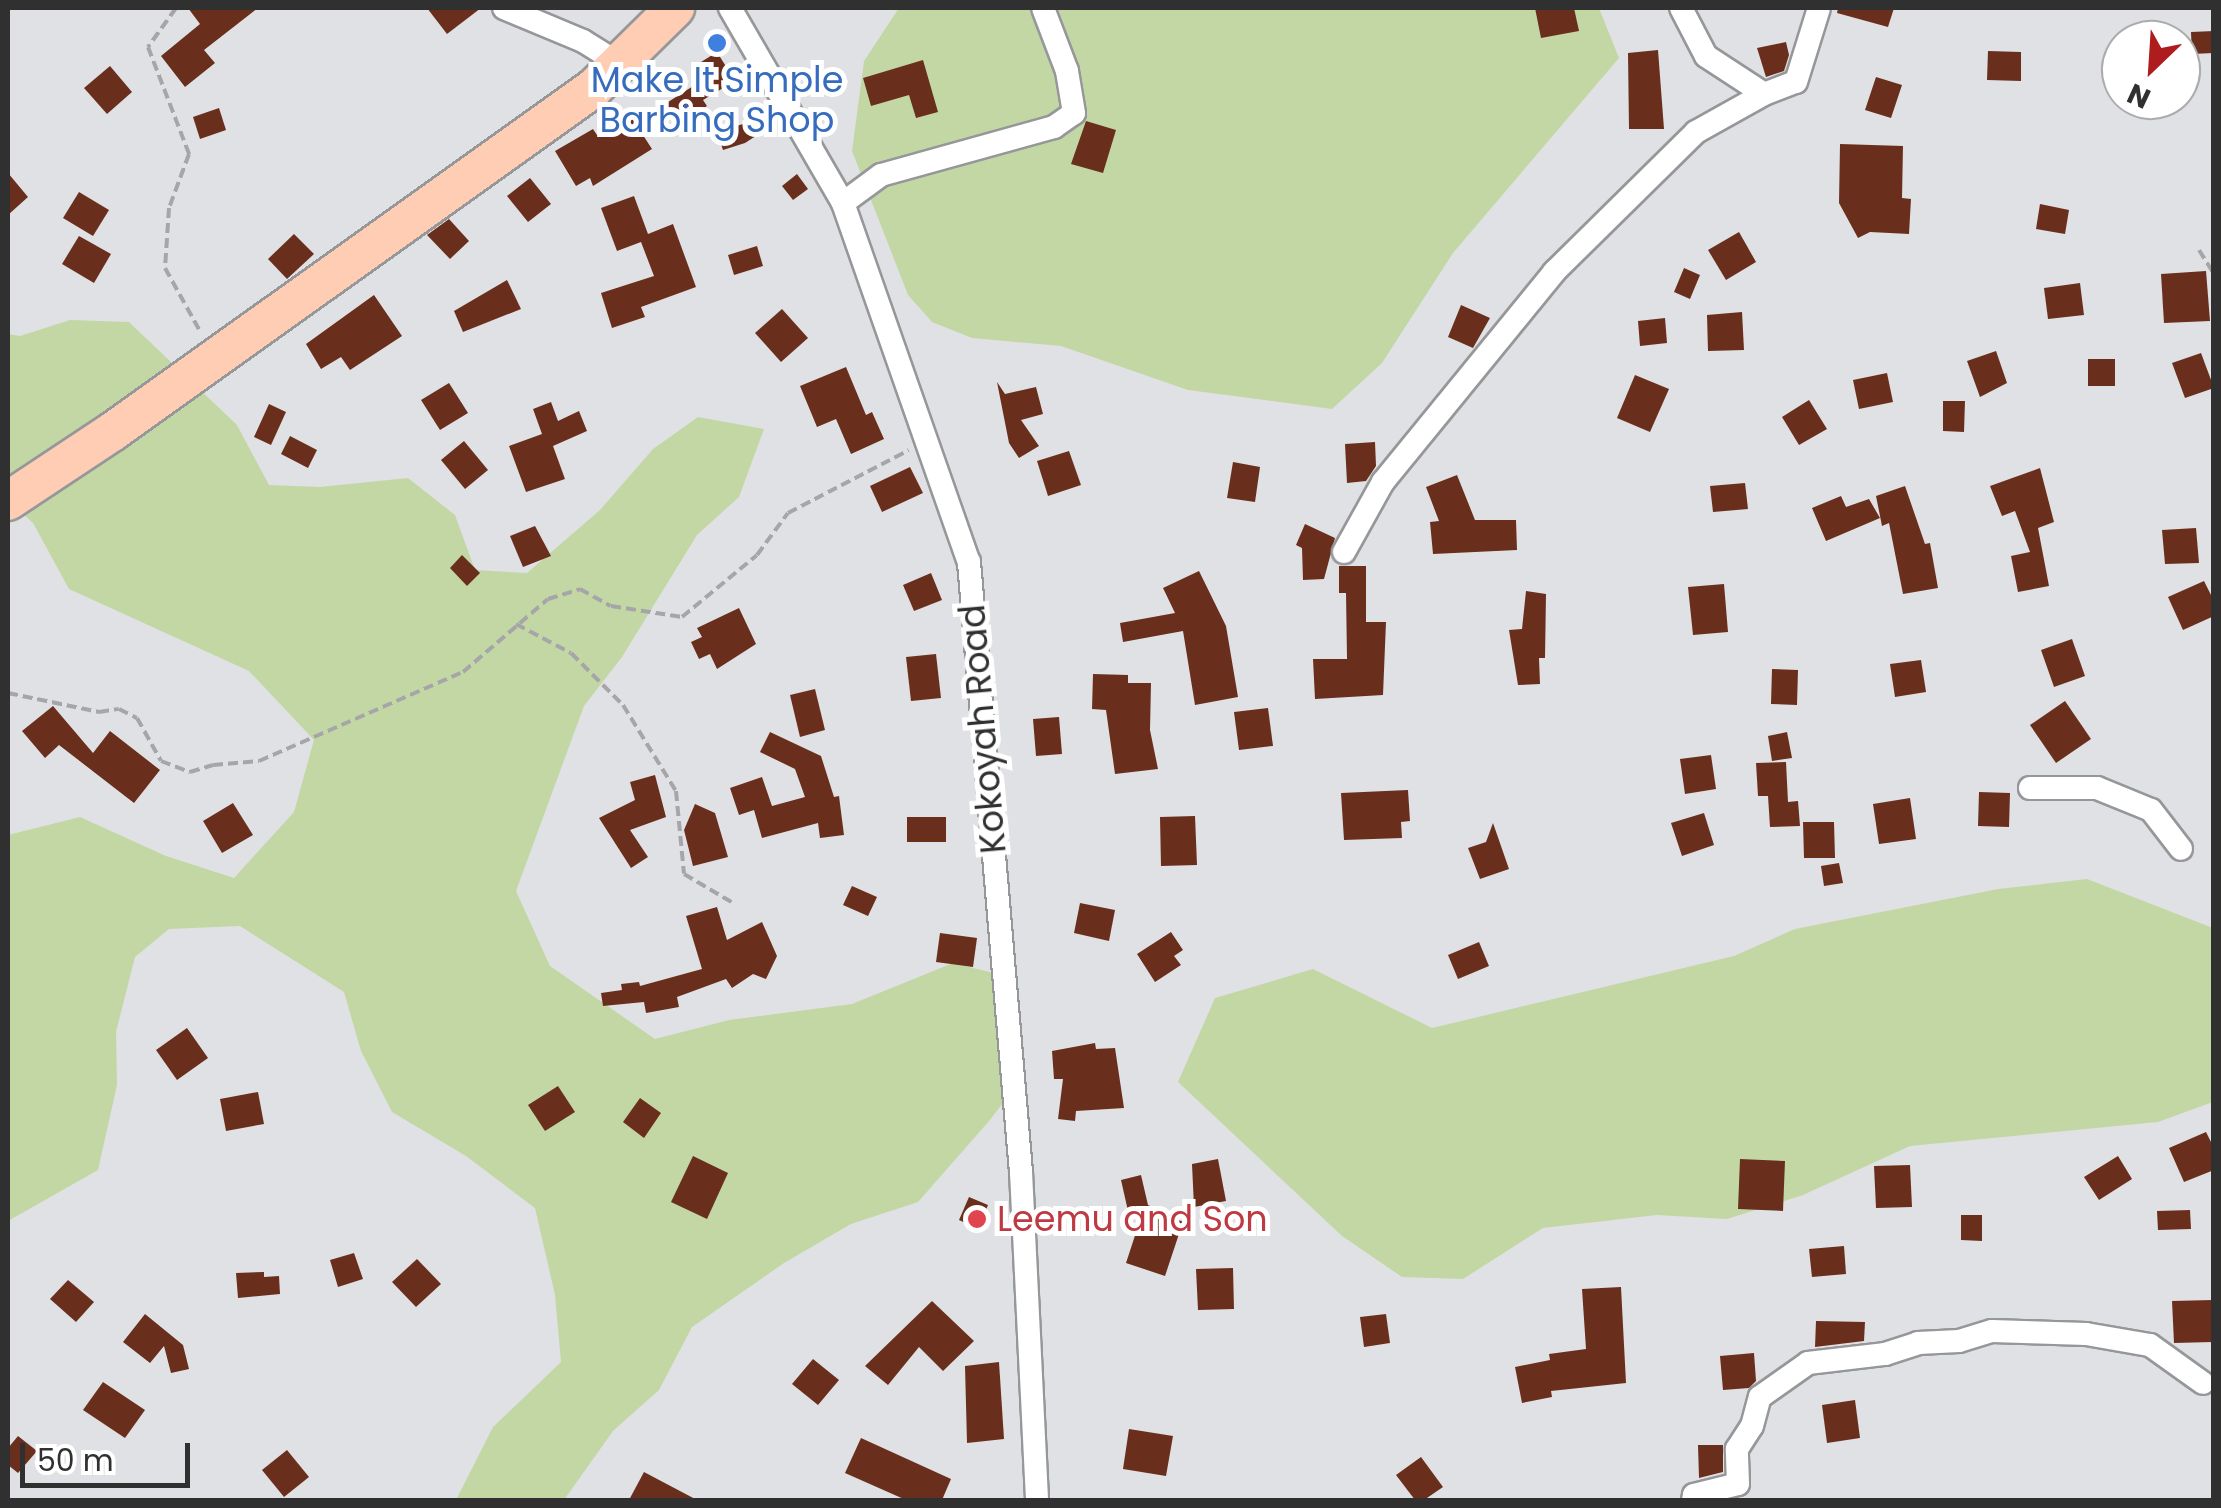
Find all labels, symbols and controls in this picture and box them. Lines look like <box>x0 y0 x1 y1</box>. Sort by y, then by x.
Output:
north arrow <box>2101 20 2201 120</box>
marker: Make It Simple Barbing Shop <box>706 32 728 54</box>
place label: Make It Simple Barbing Shop <box>591 59 843 141</box>
text: N <box>2121 74 2157 118</box>
street label: Kokoyah Road <box>951 603 1015 855</box>
place label: Leemu and Son <box>997 1198 1268 1240</box>
marker: Leemu and Son <box>966 1208 988 1230</box>
scale bar <box>25 1423 195 1485</box>
text: 50 m <box>37 1439 114 1482</box>

